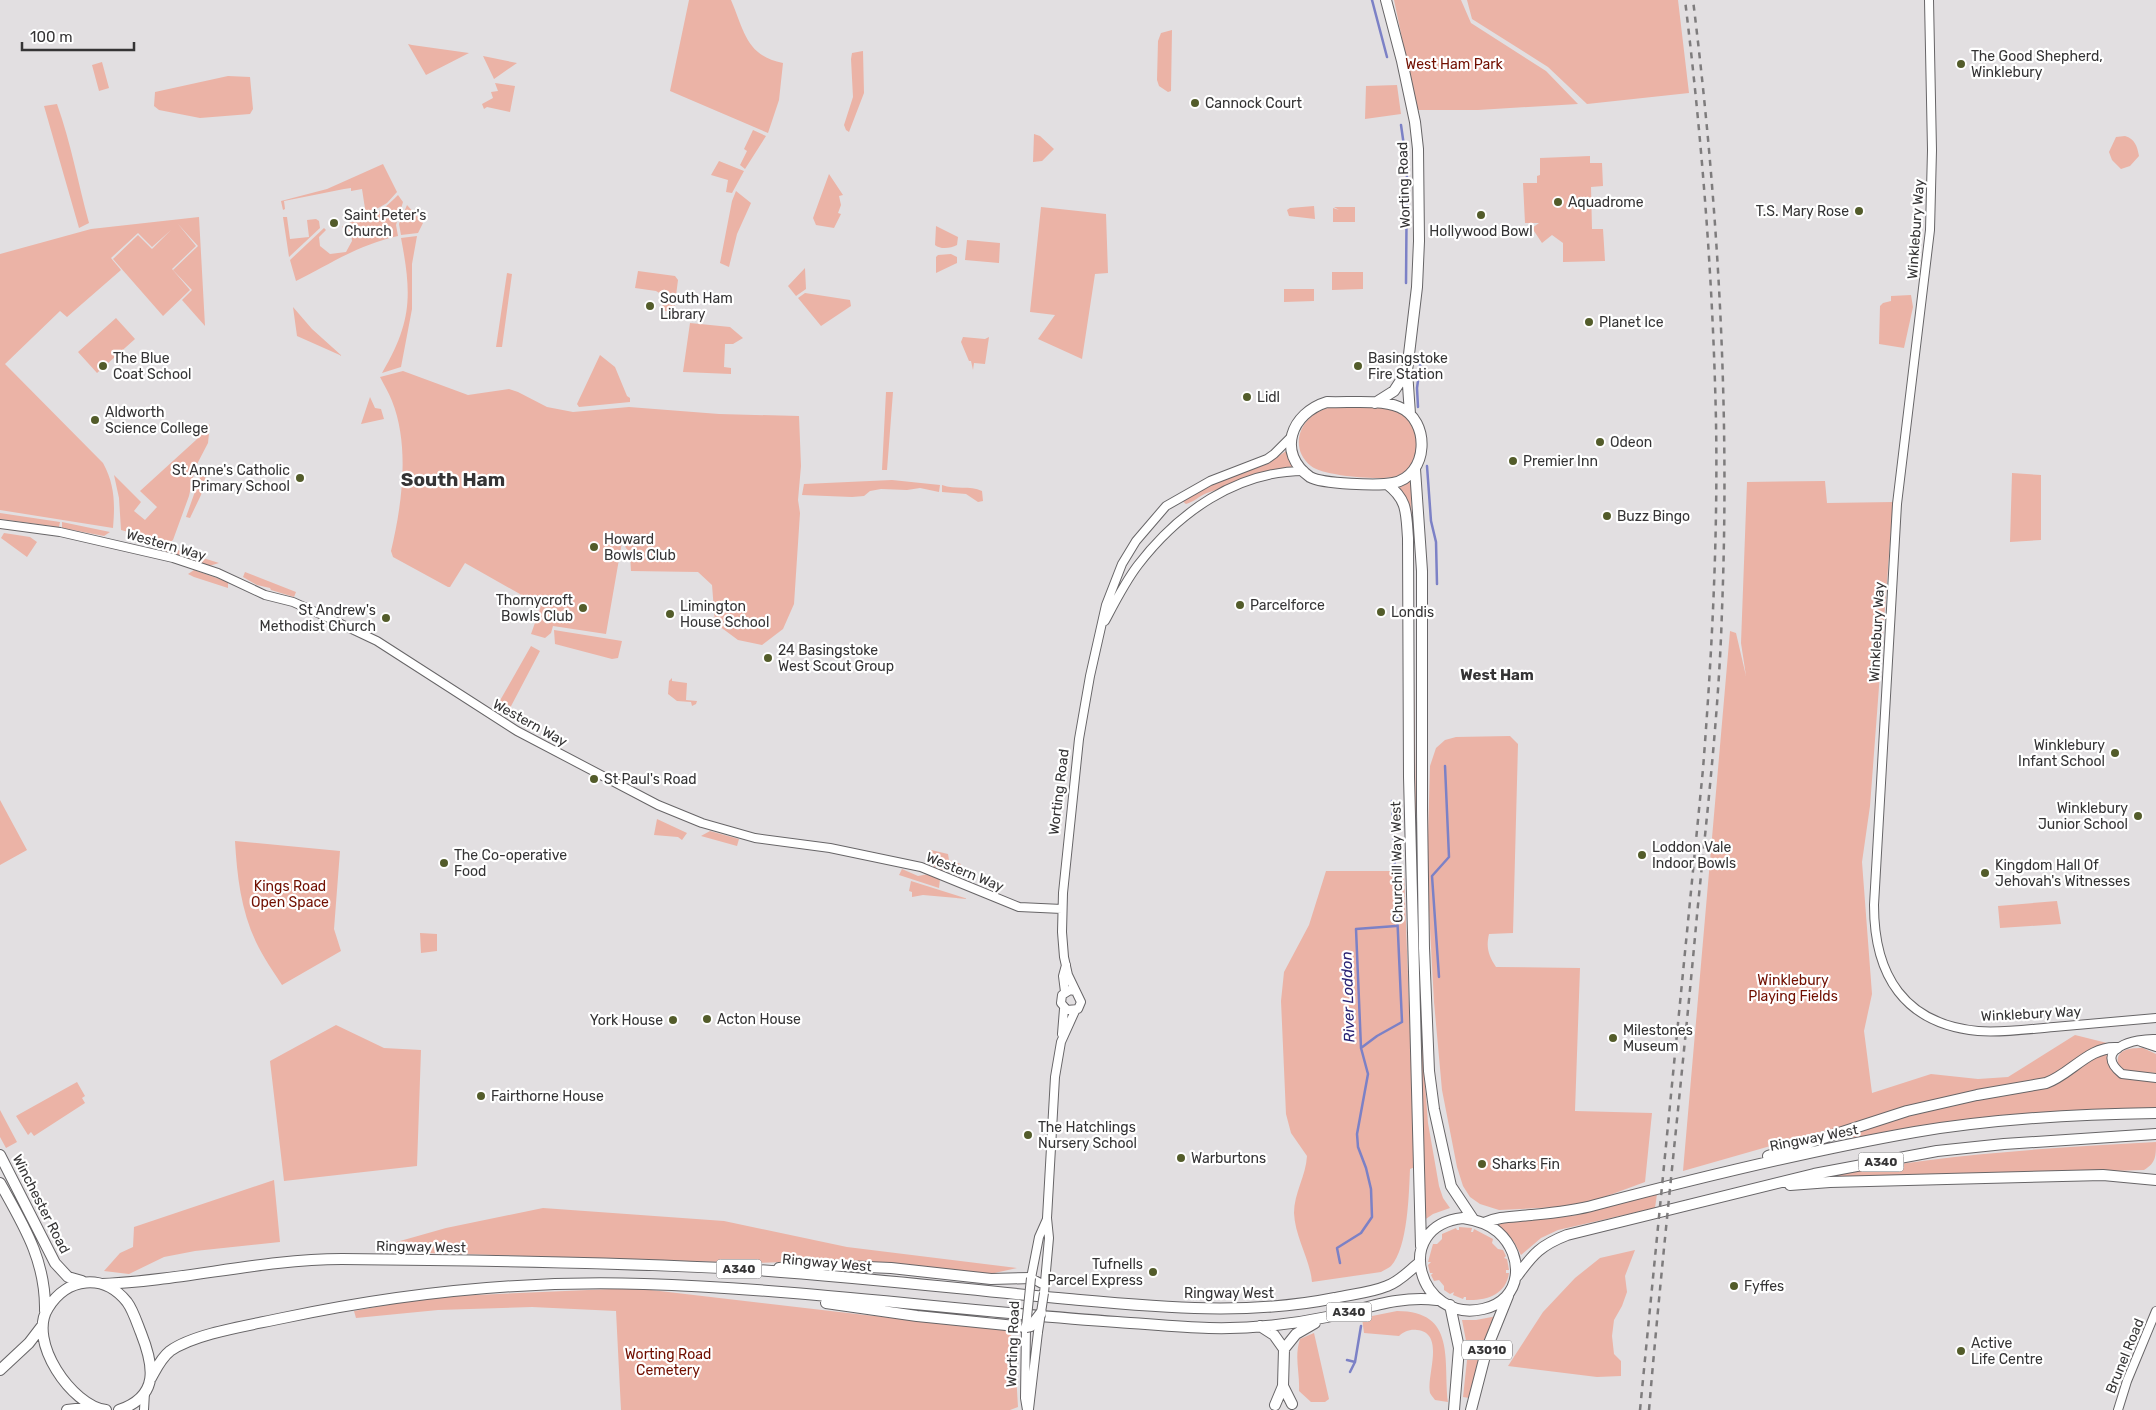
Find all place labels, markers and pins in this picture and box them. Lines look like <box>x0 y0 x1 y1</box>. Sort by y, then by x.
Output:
place label: The Good Shepherd, Winklebury <box>1971 48 2103 81</box>
marker: The Good Shepherd, Winklebury <box>1955 58 1967 70</box>
place label: Cannock Court <box>1205 95 1302 112</box>
marker: Cannock Court <box>1189 97 1201 109</box>
place label: Aquadrome <box>1568 194 1644 211</box>
marker: Aquadrome <box>1552 196 1564 208</box>
place label: T.S. Mary Rose <box>1756 203 1849 220</box>
marker: T.S. Mary Rose <box>1853 205 1865 217</box>
place label: Saint Peter's Church <box>344 207 426 240</box>
marker: Hollywood Bowl <box>1475 209 1487 221</box>
marker: Saint Peter's Church <box>328 217 340 229</box>
place label: Hollywood Bowl <box>1429 223 1533 240</box>
place label: South Ham Library <box>660 290 733 323</box>
marker: South Ham Library <box>644 300 656 312</box>
place label: Planet Ice <box>1599 314 1664 331</box>
marker: Planet Ice <box>1583 316 1595 328</box>
place label: The Blue Coat School <box>113 350 191 383</box>
place label: Basingstoke Fire Station <box>1368 350 1448 383</box>
marker: The Blue Coat School <box>97 360 109 372</box>
marker: Basingstoke Fire Station <box>1352 360 1364 372</box>
place label: Lidl <box>1257 389 1280 406</box>
marker: Lidl <box>1241 391 1253 403</box>
place label: Aldworth Science College <box>105 404 209 437</box>
marker: Aldworth Science College <box>89 414 101 426</box>
place label: Odeon <box>1610 434 1652 451</box>
marker: Odeon <box>1594 436 1606 448</box>
place label: Premier Inn <box>1523 453 1598 470</box>
marker: Premier Inn <box>1507 455 1519 467</box>
place label: St Anne's Catholic Primary School <box>172 462 290 495</box>
marker: St Anne's Catholic Primary School <box>294 472 306 484</box>
place label: Buzz Bingo <box>1617 508 1690 525</box>
marker: Buzz Bingo <box>1601 510 1613 522</box>
place label: Howard Bowls Club <box>604 531 676 564</box>
marker: Howard Bowls Club <box>588 541 600 553</box>
place label: Thornycroft Bowls Club <box>496 592 574 625</box>
place label: Parcelforce <box>1250 597 1325 614</box>
place label: Limington House School <box>680 598 769 631</box>
marker: Parcelforce <box>1234 599 1246 611</box>
place label: St Andrew's Methodist Church <box>260 602 376 635</box>
marker: Thornycroft Bowls Club <box>577 602 589 614</box>
place label: Londis <box>1391 604 1434 621</box>
marker: Londis <box>1375 606 1387 618</box>
marker: Limington House School <box>664 608 676 620</box>
marker: St Andrew's Methodist Church <box>380 612 392 624</box>
place label: 24 Basingstoke West Scout Group <box>778 642 894 675</box>
marker: 24 Basingstoke West Scout Group <box>762 652 774 664</box>
place label: Winklebury Infant School <box>2018 737 2105 770</box>
marker: Winklebury Infant School <box>2109 747 2121 759</box>
place label: St Paul's Road <box>604 771 697 788</box>
marker: St Paul's Road <box>588 773 600 785</box>
place label: Winklebury Junior School <box>2038 800 2128 833</box>
marker: Winklebury Junior School <box>2132 810 2144 822</box>
place label: Loddon Vale Indoor Bowls <box>1652 839 1736 872</box>
place label: The Co-operative Food <box>454 847 567 880</box>
marker: Loddon Vale Indoor Bowls <box>1636 849 1648 861</box>
marker: The Co-operative Food <box>438 857 450 869</box>
place label: Kingdom Hall Of Jehovah's Witnesses <box>1995 857 2130 890</box>
marker: Kingdom Hall Of Jehovah's Witnesses <box>1979 867 1991 879</box>
place label: Acton House <box>717 1011 801 1028</box>
place label: York House <box>590 1012 663 1029</box>
marker: Acton House <box>701 1013 713 1025</box>
marker: York House <box>667 1014 679 1026</box>
place label: Milestones Museum <box>1623 1022 1693 1055</box>
marker: Milestones Museum <box>1607 1032 1619 1044</box>
place label: Fairthorne House <box>491 1088 604 1105</box>
marker: Fairthorne House <box>475 1090 487 1102</box>
place label: The Hatchlings Nursery School <box>1038 1119 1137 1152</box>
marker: The Hatchlings Nursery School <box>1022 1129 1034 1141</box>
place label: Warburtons <box>1191 1150 1266 1167</box>
marker: Warburtons <box>1175 1152 1187 1164</box>
place label: Sharks Fin <box>1492 1156 1560 1173</box>
marker: Sharks Fin <box>1476 1158 1488 1170</box>
place label: Tufnells Parcel Express <box>1047 1256 1143 1289</box>
marker: Tufnells Parcel Express <box>1147 1266 1159 1278</box>
place label: Fyffes <box>1744 1278 1784 1295</box>
marker: Fyffes <box>1728 1280 1740 1292</box>
place label: Active Life Centre <box>1971 1335 2043 1368</box>
marker: Active Life Centre <box>1955 1345 1967 1357</box>

